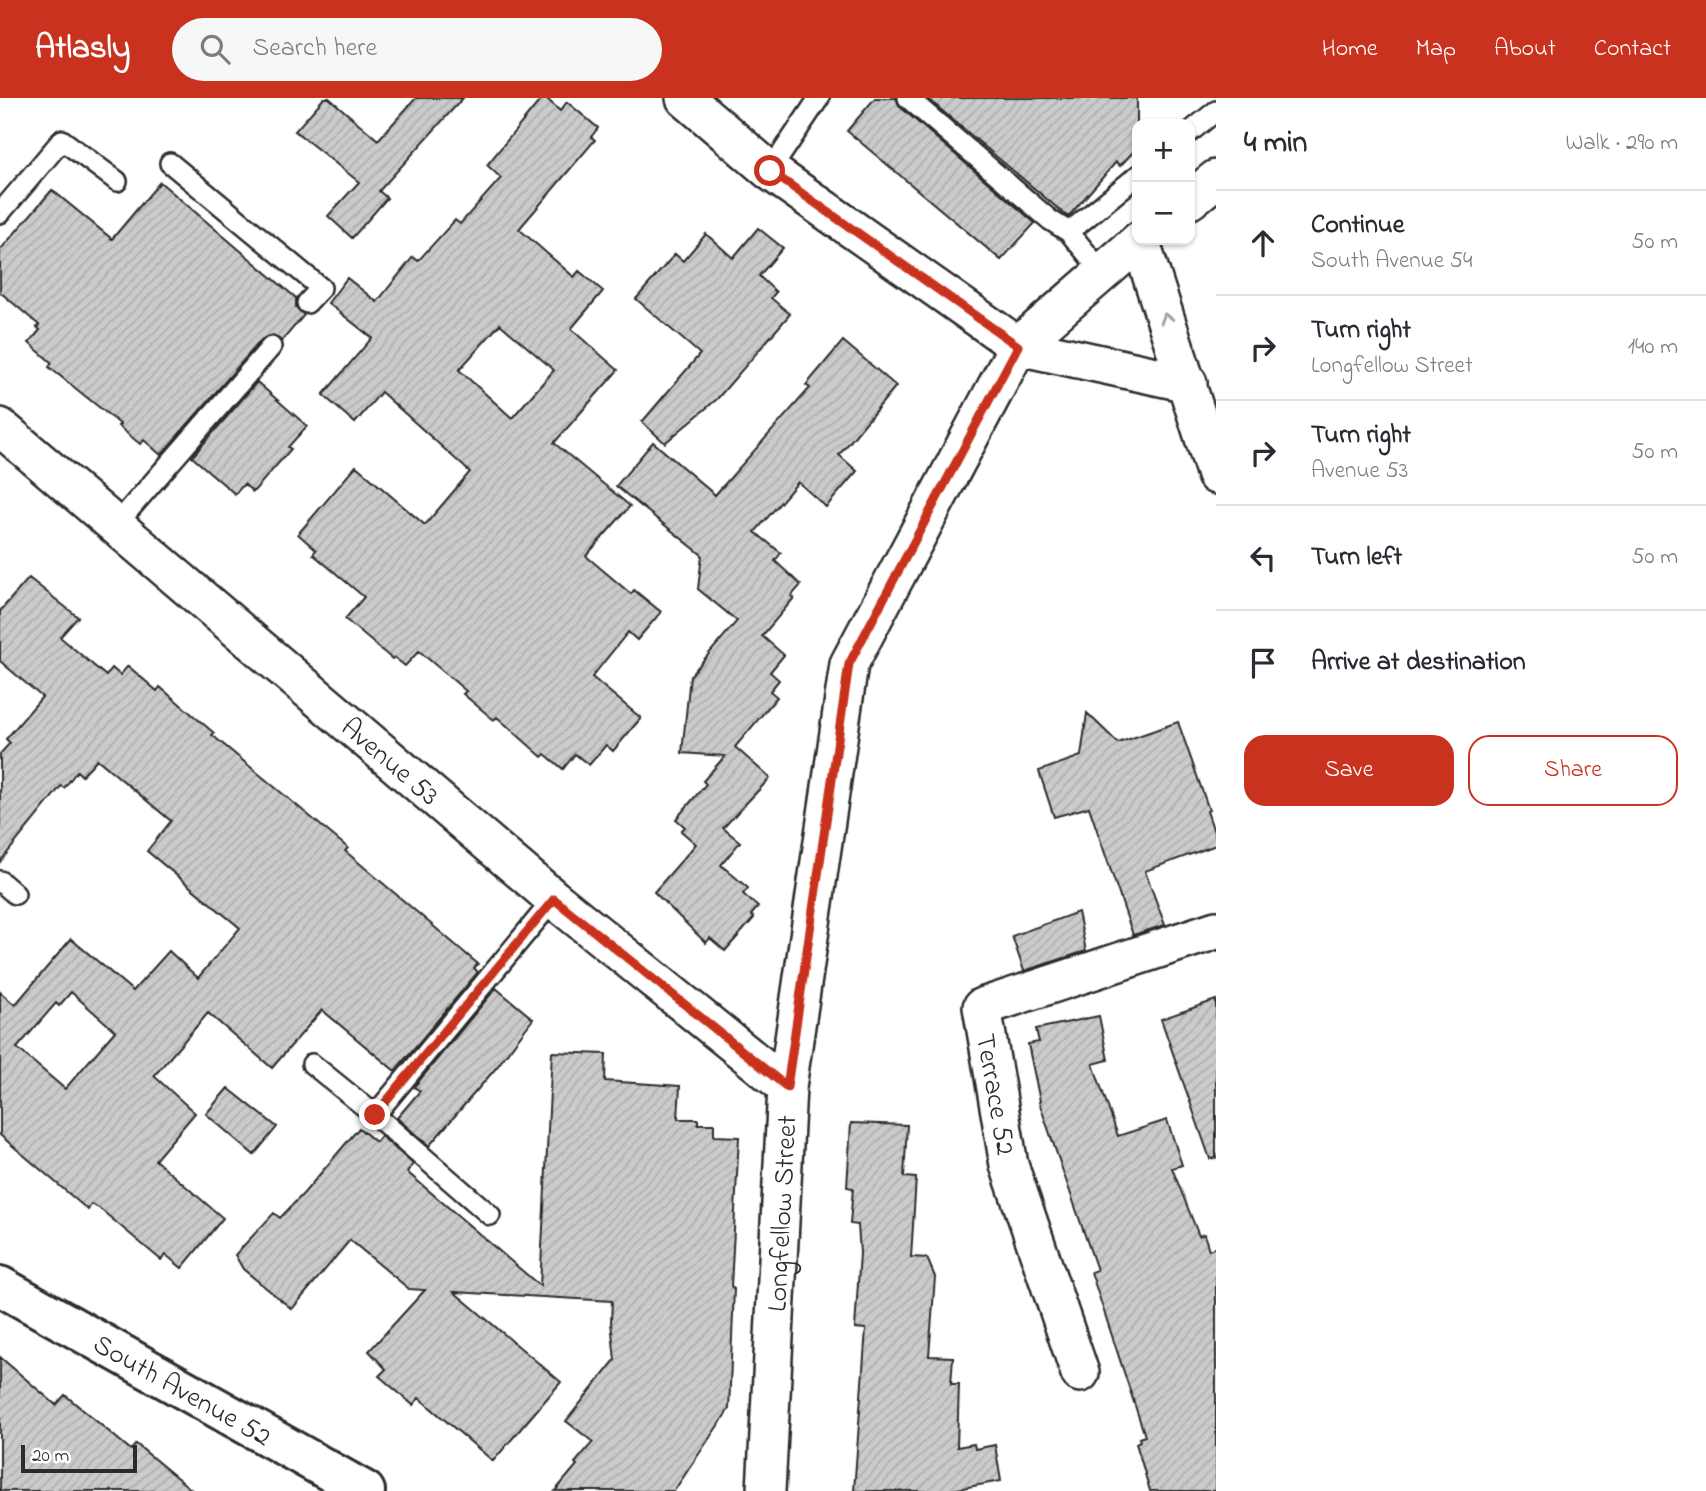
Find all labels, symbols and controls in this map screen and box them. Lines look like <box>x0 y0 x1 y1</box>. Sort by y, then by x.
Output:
search box <box>172 18 662 81</box>
text: Atlasly <box>35 25 130 73</box>
icon: search <box>196 30 234 68</box>
text: Search here <box>252 30 377 68</box>
text: Home <box>1322 32 1378 67</box>
text: Map <box>1416 32 1456 67</box>
text: About <box>1494 32 1556 67</box>
text: Contact <box>1594 32 1671 67</box>
map controls <box>1132 119 1195 245</box>
button: + <box>1132 119 1195 182</box>
text: 4 min <box>1244 122 1307 166</box>
text: Walk · 290 m <box>1566 127 1678 160</box>
route start <box>754 155 785 186</box>
button: − <box>1132 182 1195 245</box>
text: Continue <box>1311 207 1404 245</box>
icon: ahead <box>1244 224 1282 262</box>
text: 50 m <box>1631 226 1678 259</box>
text: South Avenue 54 <box>1311 245 1472 278</box>
one-way arrow <box>1160 312 1174 325</box>
text: Turn right <box>1311 312 1411 350</box>
icon: right <box>1244 329 1282 367</box>
text: 140 m <box>1628 331 1678 364</box>
text: Longfellow Street <box>1311 350 1473 383</box>
text: Turn right <box>1311 417 1411 455</box>
icon: right <box>1244 434 1282 472</box>
text: 50 m <box>1631 436 1678 469</box>
text: Avenue 53 <box>1311 455 1408 488</box>
icon: left <box>1244 539 1282 577</box>
text: Turn left <box>1311 539 1402 577</box>
text: 50 m <box>1631 541 1678 574</box>
icon: arrive <box>1244 644 1282 682</box>
text: Arrive at destination <box>1311 644 1526 682</box>
street label: Avenue 53 <box>331 709 447 817</box>
button: Save <box>1244 735 1454 806</box>
button: Share <box>1468 735 1678 806</box>
street label: Terrace 52 <box>963 1030 1024 1159</box>
route end <box>359 1099 390 1130</box>
street label: Longfellow Street <box>758 1114 810 1313</box>
street label: South Avenue 52 <box>85 1325 278 1459</box>
scale bar <box>21 1442 136 1474</box>
text: 20 m <box>32 1443 69 1470</box>

